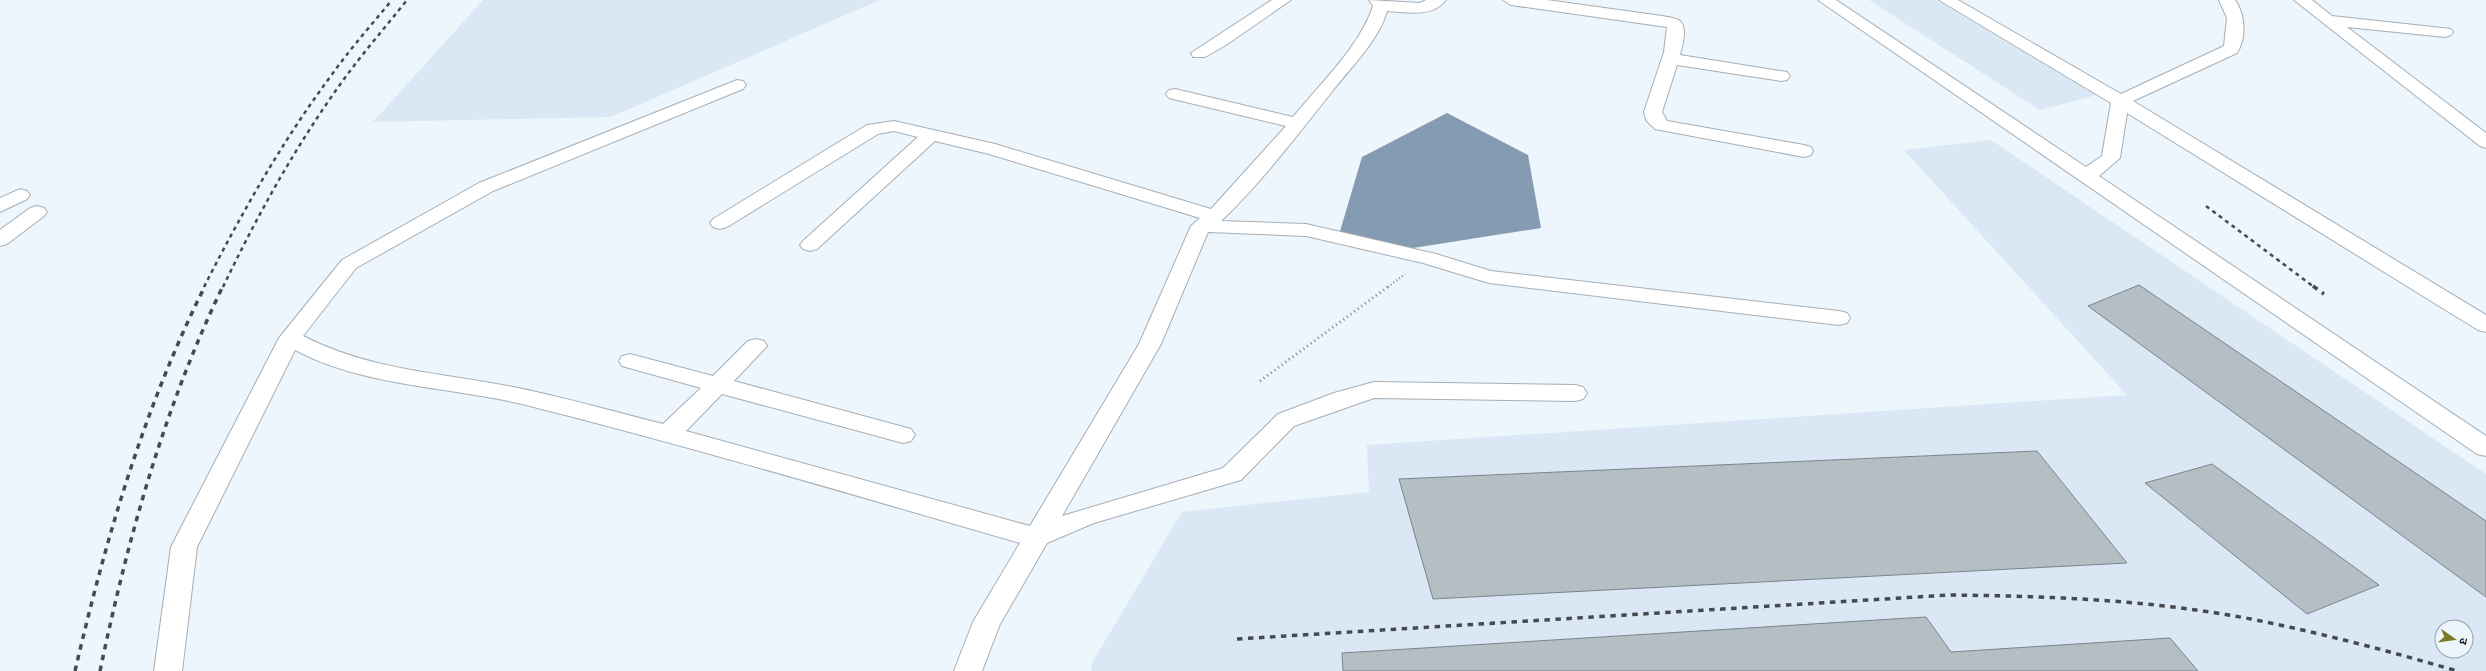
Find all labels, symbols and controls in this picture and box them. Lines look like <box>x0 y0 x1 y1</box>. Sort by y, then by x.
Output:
north arrow <box>2434 619 2474 659</box>
text: उ <box>2457 637 2470 646</box>

